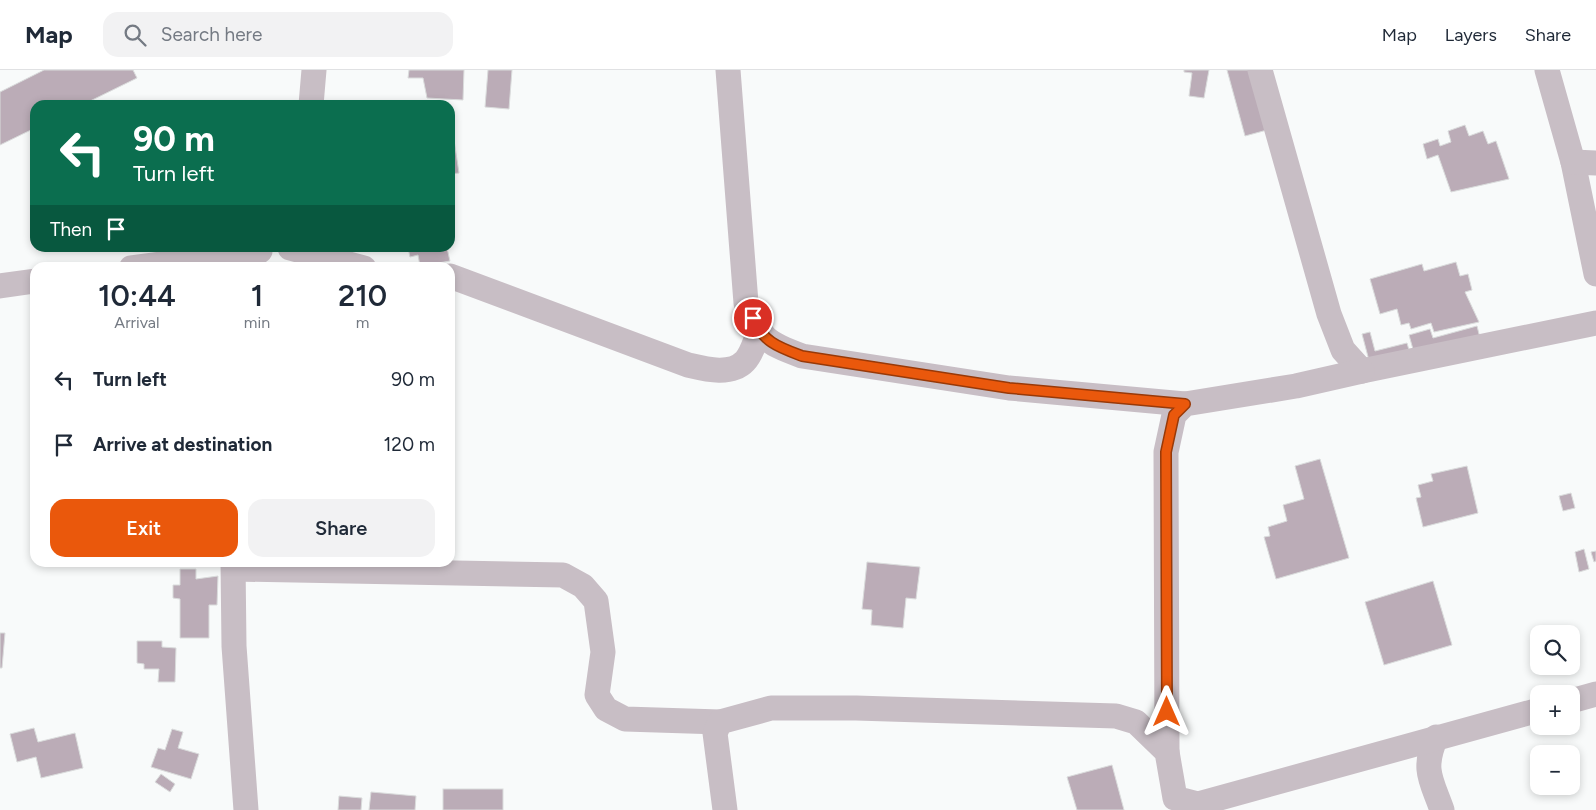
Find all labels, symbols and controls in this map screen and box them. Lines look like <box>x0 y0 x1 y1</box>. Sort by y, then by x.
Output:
search box <box>103 12 453 57</box>
text: Map <box>25 20 73 49</box>
icon: search <box>121 21 149 49</box>
text: Search here <box>161 23 262 46</box>
text: Map <box>1382 24 1417 46</box>
text: Layers <box>1445 24 1497 46</box>
text: Share <box>1525 24 1571 46</box>
text: 90 m <box>133 118 215 160</box>
icon: left <box>50 120 115 185</box>
text: Turn left <box>133 160 215 187</box>
icon: arrive <box>102 215 130 243</box>
text: Then <box>50 218 92 241</box>
text: 10:44 <box>98 277 176 314</box>
text: 1 <box>251 277 263 314</box>
text: 210 <box>338 277 387 314</box>
pin <box>732 297 774 339</box>
icon: arrive <box>739 304 767 332</box>
text: Arrival <box>114 313 160 332</box>
text: min <box>244 313 270 332</box>
text: m <box>356 313 369 332</box>
icon: left <box>50 366 78 394</box>
text: Turn left <box>93 368 167 391</box>
text: 90 m <box>391 368 435 391</box>
icon: arrive <box>50 431 78 459</box>
text: Arrive at destination <box>93 433 272 456</box>
text: 120 m <box>383 433 435 456</box>
button: Exit <box>50 499 238 557</box>
button: Share <box>248 499 435 557</box>
map controls <box>1530 625 1580 795</box>
button: search <box>1530 625 1580 675</box>
position arrow <box>1140 685 1192 737</box>
button: + <box>1530 685 1580 735</box>
button: − <box>1530 745 1580 795</box>

